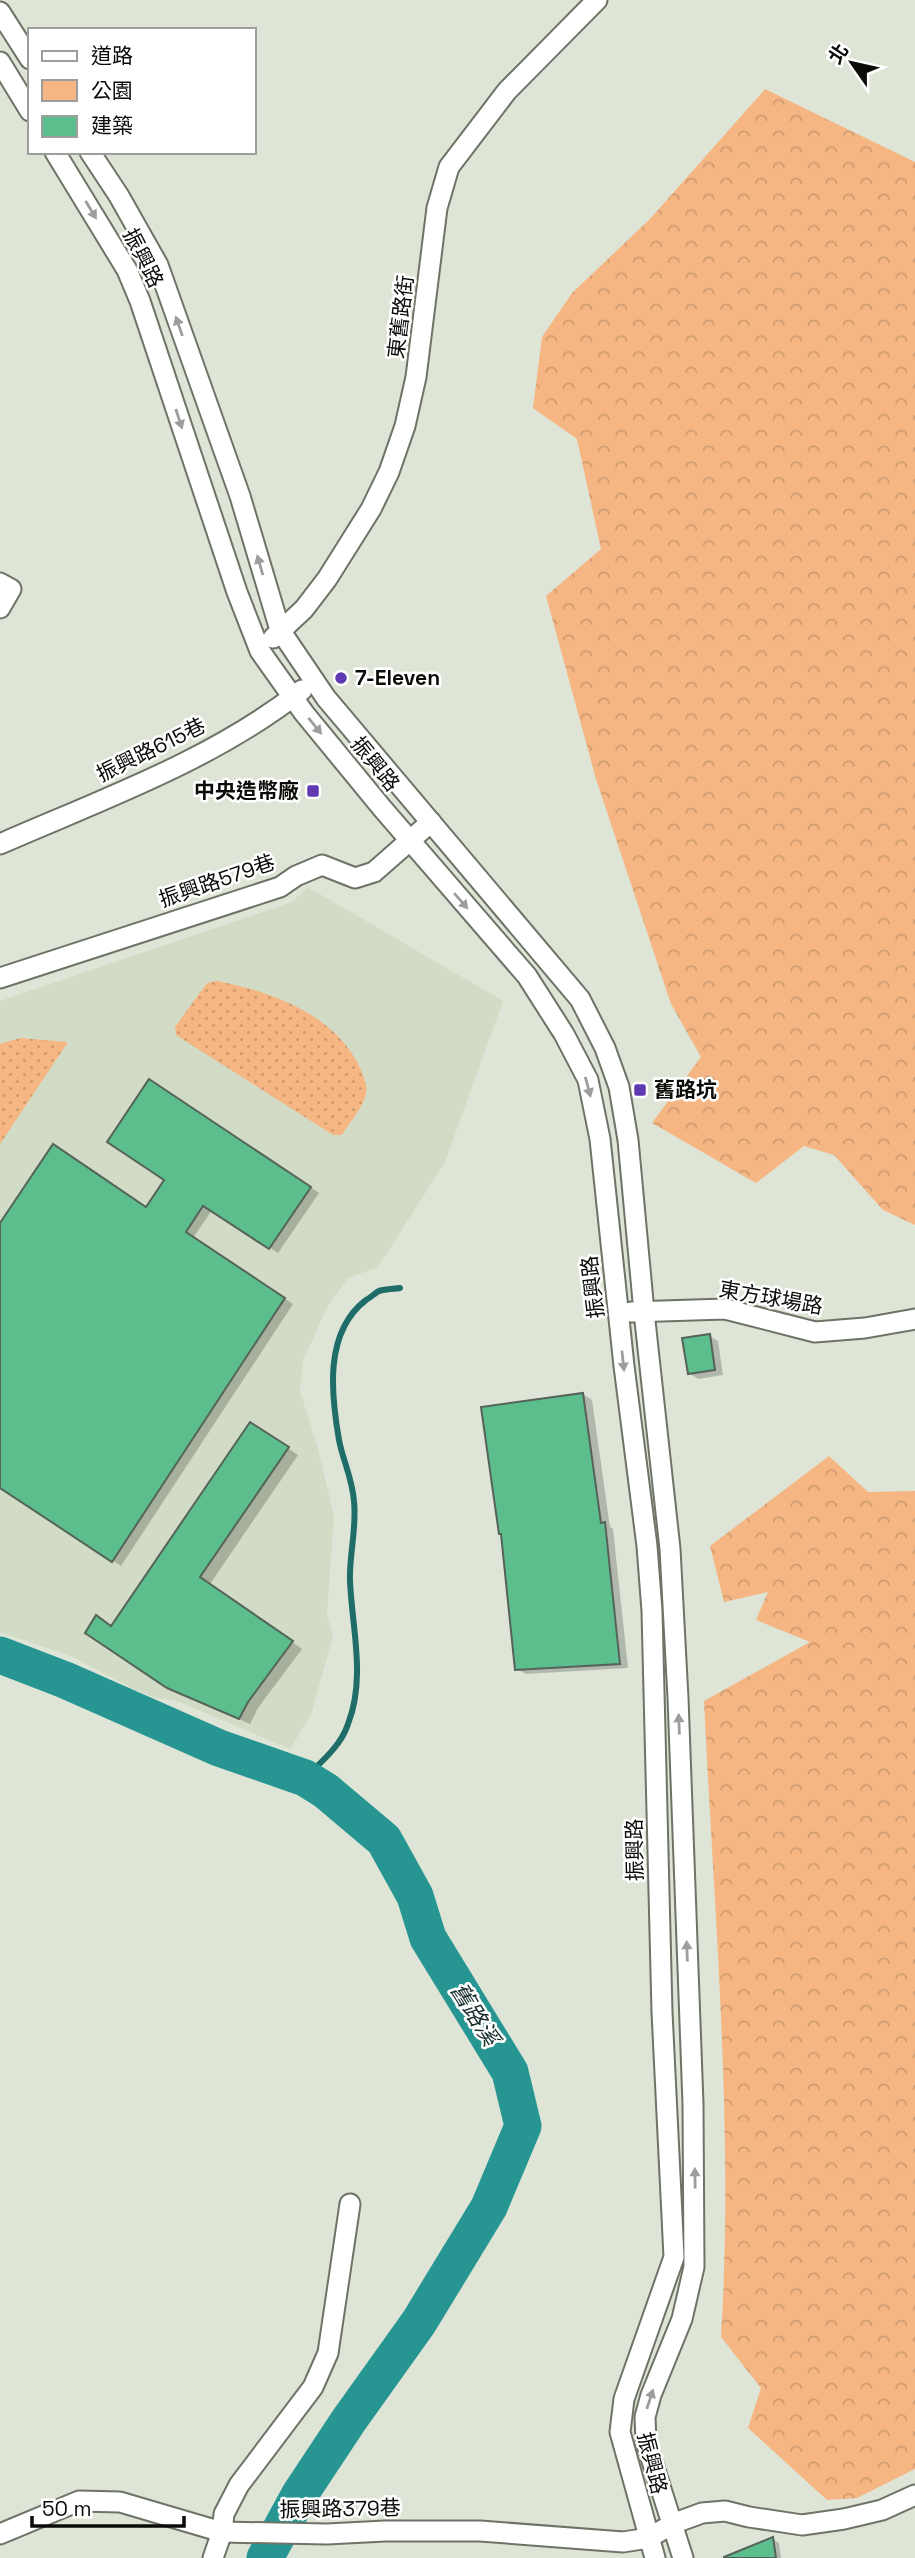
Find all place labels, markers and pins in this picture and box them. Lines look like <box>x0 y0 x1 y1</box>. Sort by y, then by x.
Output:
place label: 7-Eleven <box>355 664 440 691</box>
marker: 7-Eleven <box>333 670 349 686</box>
place label: 中央造幣廠 <box>194 777 299 804</box>
marker: 中央造幣廠 <box>305 783 321 799</box>
place label: 舊路坑 <box>654 1076 717 1103</box>
marker: 舊路坑 <box>632 1082 648 1098</box>

